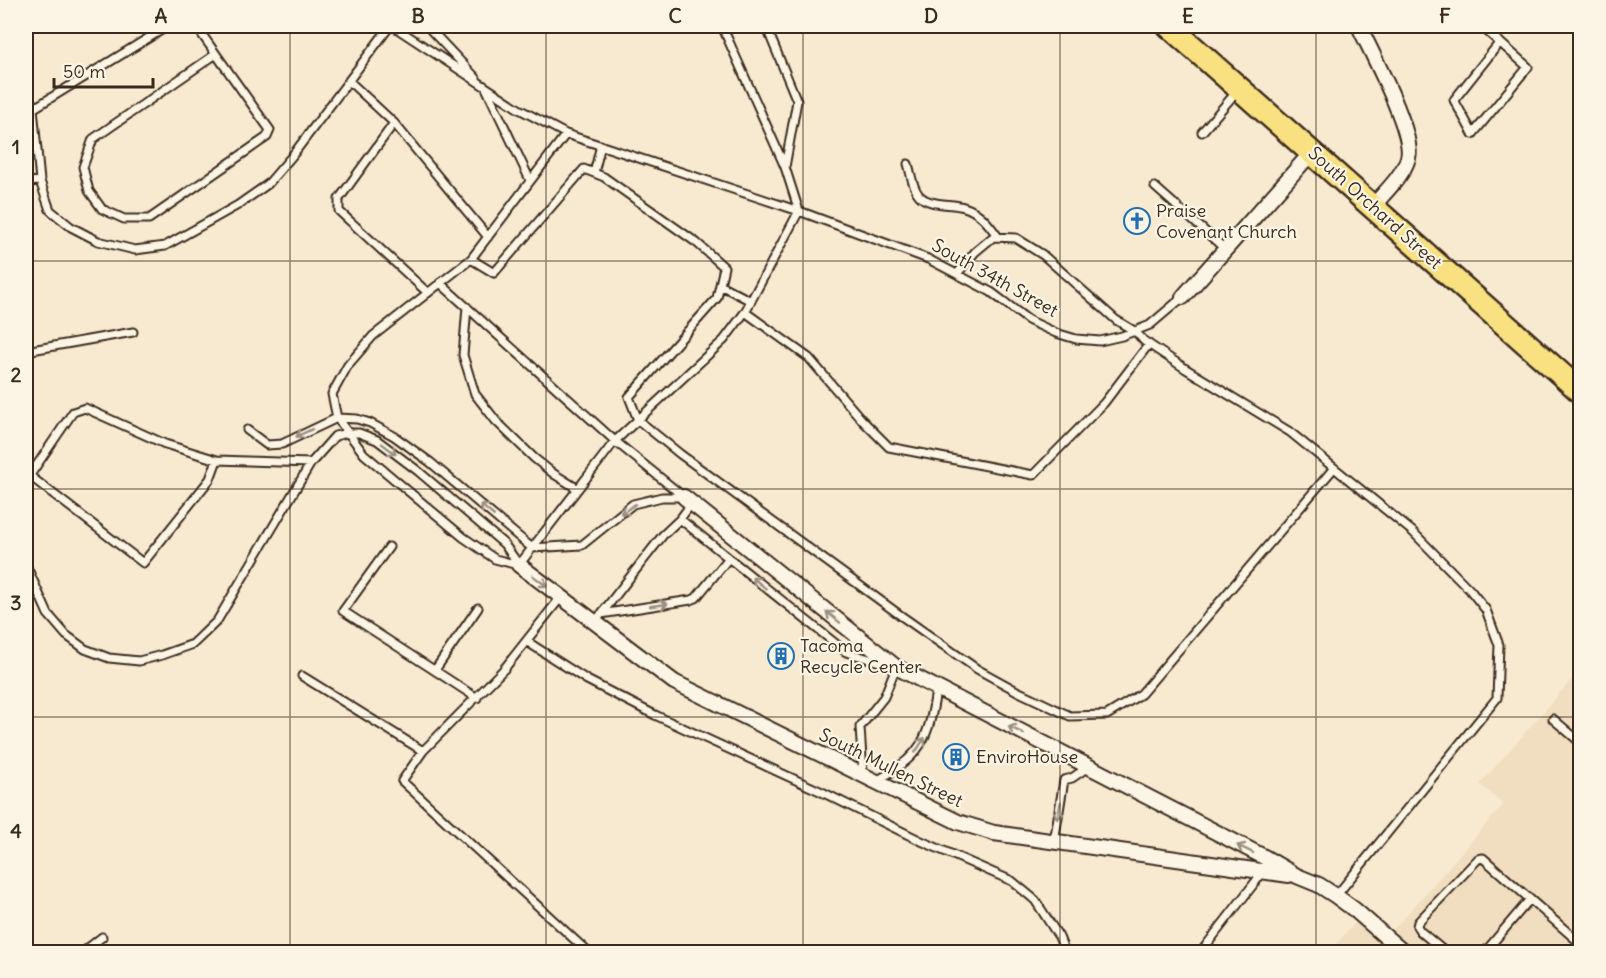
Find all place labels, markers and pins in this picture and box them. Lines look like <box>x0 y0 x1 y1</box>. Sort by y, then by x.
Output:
place label: Praise Covenant Church <box>1156 199 1297 243</box>
church icon: Praise Covenant Church <box>1122 206 1152 236</box>
place label: Tacoma Recycle Center <box>800 634 922 678</box>
building icon: Tacoma Recycle Center <box>766 641 796 671</box>
building icon: EnviroHouse <box>941 742 971 772</box>
place label: EnviroHouse <box>976 745 1078 768</box>

